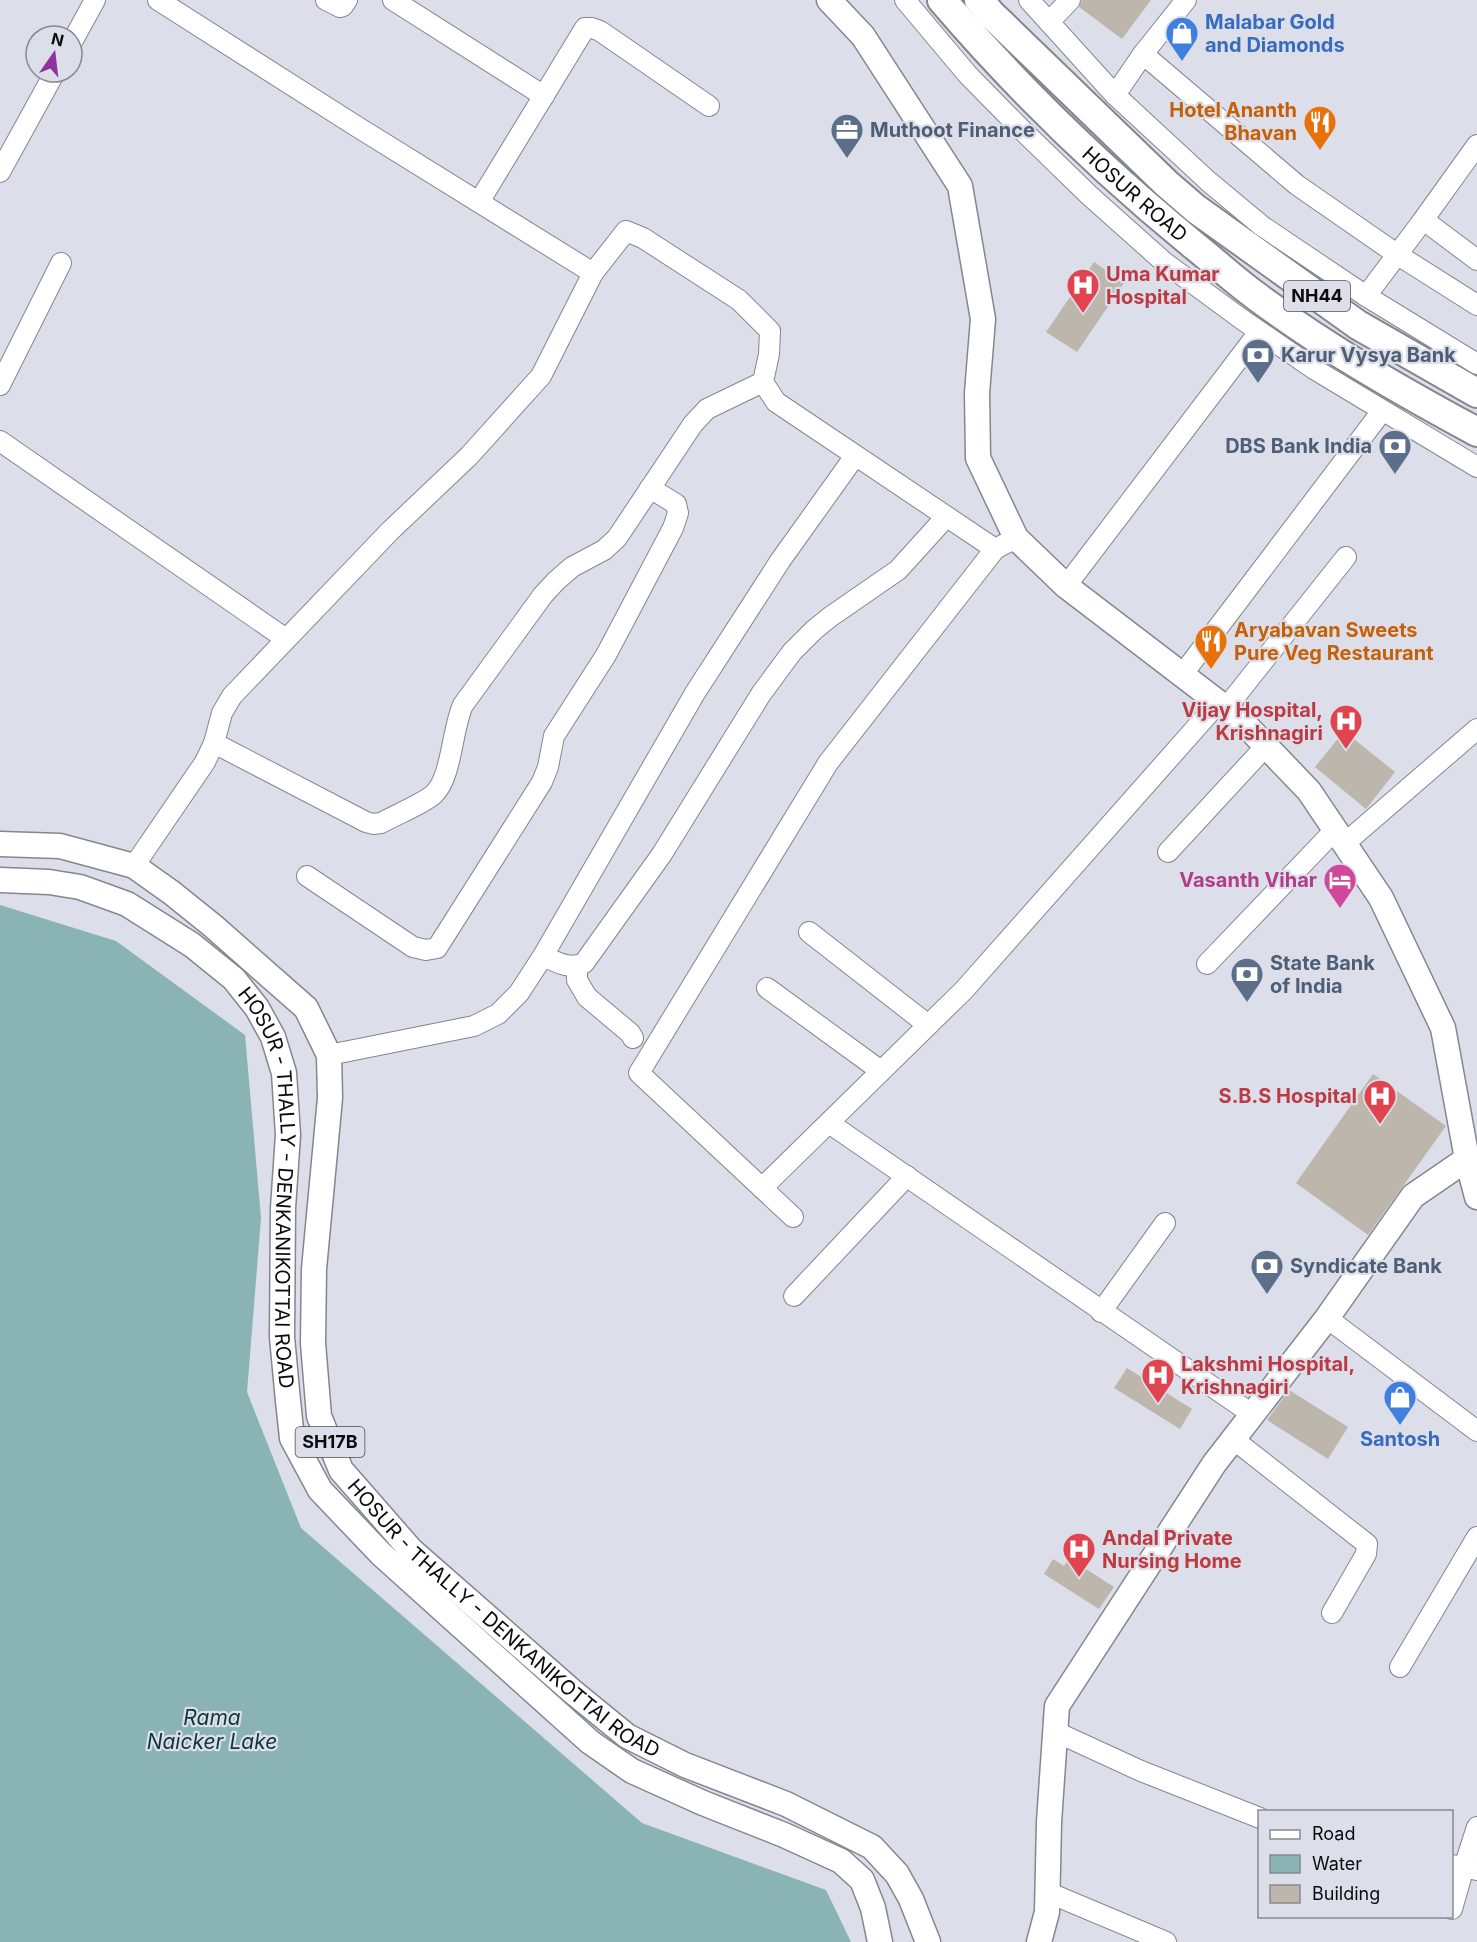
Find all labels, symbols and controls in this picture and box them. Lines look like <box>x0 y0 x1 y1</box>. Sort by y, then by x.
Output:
place label: Malabar Gold and Diamonds <box>1205 10 1345 57</box>
shop icon: Malabar Gold and Diamonds <box>1164 15 1200 62</box>
north arrow <box>24 24 84 84</box>
text: N <box>49 28 66 51</box>
place label: Hotel Ananth Bhavan <box>1169 98 1297 145</box>
restaurant icon: Hotel Ananth Bhavan <box>1302 104 1338 151</box>
office icon: Muthoot Finance <box>829 112 865 159</box>
place label: Muthoot Finance <box>870 118 1035 142</box>
street label: HOSUR ROAD <box>1077 142 1192 247</box>
place label: Uma Kumar Hospital <box>1106 262 1219 309</box>
hospital icon: Uma Kumar Hospital <box>1065 267 1101 314</box>
road number: NH44 <box>1284 281 1350 311</box>
bank icon: Karur Vysya Bank <box>1240 337 1276 384</box>
place label: Karur Vysya Bank <box>1281 343 1456 367</box>
bank icon: DBS Bank India <box>1377 428 1413 475</box>
place label: DBS Bank India <box>1225 434 1372 458</box>
place label: Aryabavan Sweets Pure Veg Restaurant <box>1234 618 1433 665</box>
restaurant icon: Aryabavan Sweets Pure Veg Restaurant <box>1193 623 1229 670</box>
place label: Vijay Hospital, Krishnagiri <box>1182 698 1323 745</box>
hospital icon: Vijay Hospital, Krishnagiri <box>1328 703 1364 750</box>
hotel icon: Vasanth Vihar <box>1322 862 1358 909</box>
place label: Vasanth Vihar <box>1179 868 1317 892</box>
place label: State Bank of India <box>1270 951 1375 998</box>
bank icon: State Bank of India <box>1229 956 1265 1003</box>
street label: HOSUR - THALLY - DENKANIKOTTAI ROAD <box>233 982 300 1390</box>
hospital icon: S.B.S Hospital <box>1362 1078 1398 1125</box>
place label: S.B.S Hospital <box>1219 1084 1357 1108</box>
bank icon: Syndicate Bank <box>1249 1248 1285 1295</box>
place label: Syndicate Bank <box>1290 1254 1442 1278</box>
place label: Lakshmi Hospital, Krishnagiri <box>1181 1352 1355 1399</box>
hospital icon: Lakshmi Hospital, Krishnagiri <box>1140 1357 1176 1404</box>
shop icon: Santosh <box>1382 1379 1418 1426</box>
road number: SH17B <box>296 1427 364 1457</box>
place label: Santosh <box>1360 1427 1440 1451</box>
street label: HOSUR - THALLY - DENKANIKOTTAI ROAD <box>343 1474 664 1762</box>
place label: Andal Private Nursing Home <box>1102 1526 1242 1573</box>
hospital icon: Andal Private Nursing Home <box>1061 1531 1097 1578</box>
water label: Rama Naicker Lake <box>147 1705 277 1754</box>
legend <box>1258 1810 1453 1918</box>
text: Road <box>1312 1823 1355 1844</box>
text: Water <box>1312 1853 1362 1874</box>
text: Building <box>1312 1883 1380 1904</box>

